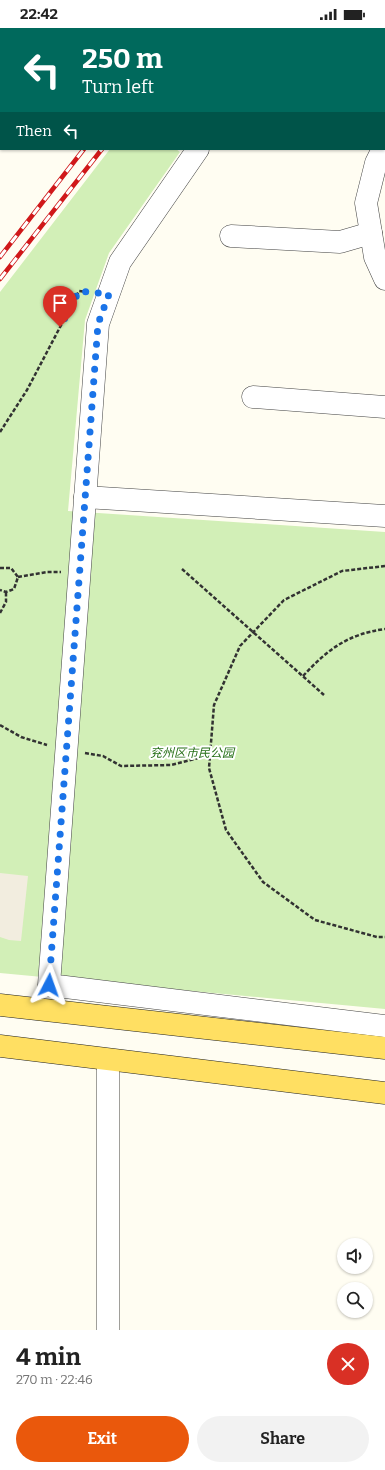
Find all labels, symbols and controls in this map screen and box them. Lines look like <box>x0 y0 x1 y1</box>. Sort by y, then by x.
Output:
text: 22:42 <box>20 5 58 23</box>
text: 250 m <box>82 42 163 75</box>
icon: left <box>16 44 68 96</box>
text: Turn left <box>82 76 154 98</box>
icon: left <box>60 120 82 142</box>
text: Then <box>16 122 52 140</box>
pin <box>43 286 77 327</box>
icon: arrive <box>49 292 71 314</box>
park label: 兖州区市民公园 <box>150 746 236 760</box>
position arrow <box>28 964 70 1006</box>
map controls <box>337 1238 373 1318</box>
button: sound <box>337 1238 373 1274</box>
button: search <box>337 1282 373 1318</box>
text: 4 min <box>16 1343 81 1371</box>
button: close <box>327 1343 369 1385</box>
text: 270 m · 22:46 <box>16 1372 93 1387</box>
button: Exit <box>16 1416 189 1462</box>
button: Share <box>197 1416 369 1462</box>

